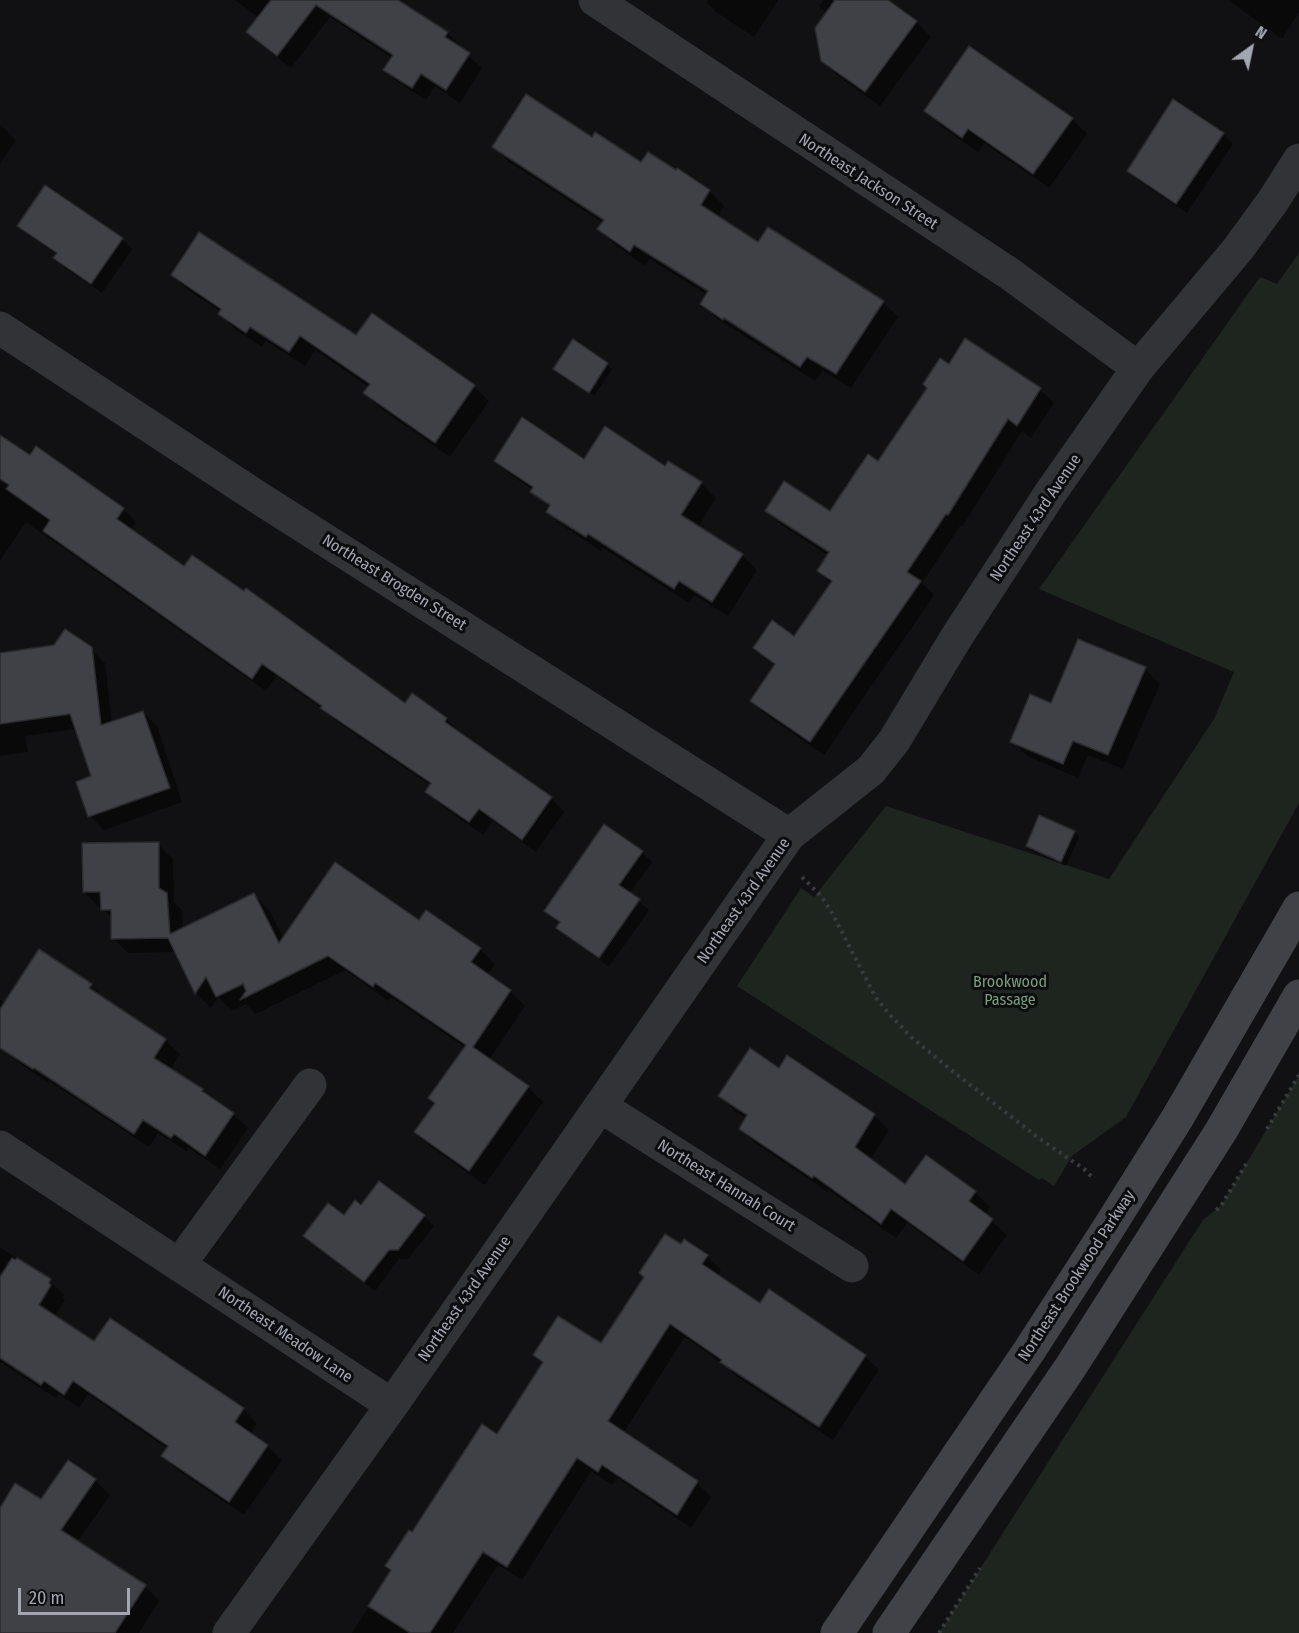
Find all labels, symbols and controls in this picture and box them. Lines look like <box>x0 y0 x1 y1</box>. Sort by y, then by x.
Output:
north arrow <box>1221 18 1281 78</box>
text: N <box>1252 22 1270 43</box>
street label: Northeast Jackson Street <box>795 130 941 234</box>
street label: Northeast 43rd Avenue <box>986 451 1086 585</box>
street label: Northeast Brogden Street <box>318 531 470 635</box>
street label: Northeast 43rd Avenue <box>693 834 795 968</box>
park label: Brookwood Passage <box>973 973 1047 1011</box>
street label: Northeast Hannah Court <box>654 1136 798 1236</box>
street label: Northeast Brookwood Parkway <box>1015 1187 1139 1365</box>
street label: Northeast 43rd Avenue <box>414 1232 516 1366</box>
street label: Northeast Meadow Lane <box>214 1283 356 1387</box>
scale bar <box>21 1576 134 1614</box>
text: 20 m <box>29 1587 64 1609</box>

